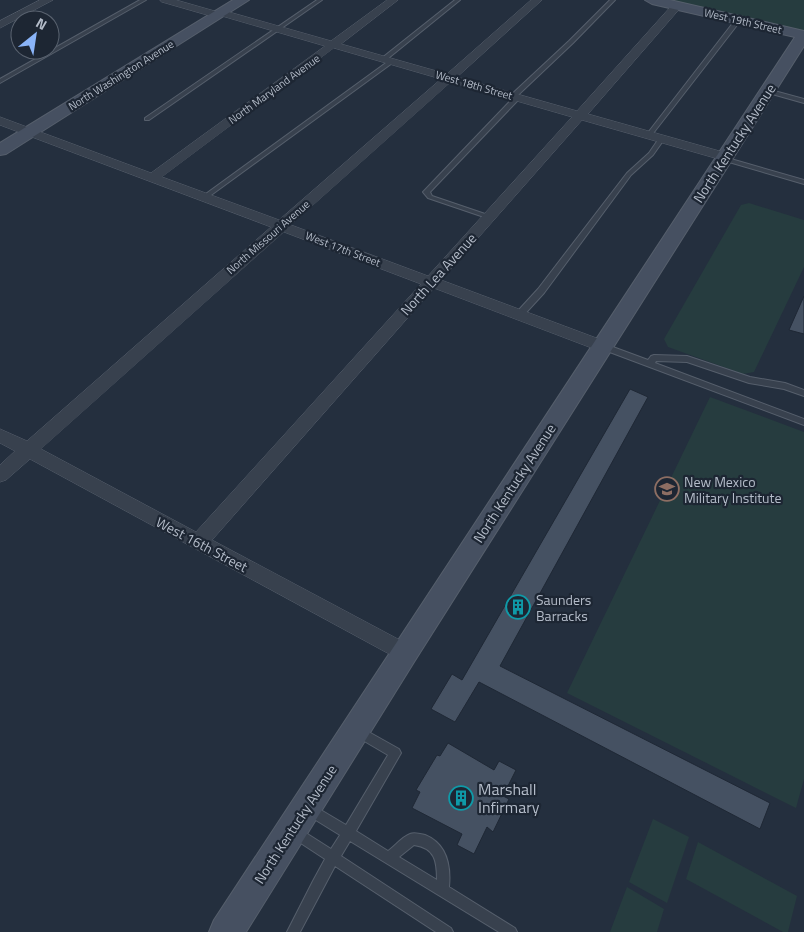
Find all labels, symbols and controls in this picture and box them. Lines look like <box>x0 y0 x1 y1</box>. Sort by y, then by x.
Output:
street label: West 19th Street <box>703 4 784 38</box>
north arrow <box>10 10 60 60</box>
text: N <box>32 12 51 35</box>
street label: North Washington Avenue <box>65 36 177 114</box>
street label: North Maryland Avenue <box>225 50 323 128</box>
street label: West 18th Street <box>434 66 514 104</box>
street label: North Kentucky Avenue <box>688 79 780 207</box>
street label: North Missouri Avenue <box>223 196 313 278</box>
street label: West 17th Street <box>303 227 383 271</box>
street label: North Lea Avenue <box>395 228 481 320</box>
street label: North Kentucky Avenue <box>468 419 560 547</box>
place label: New Mexico Military Institute <box>684 471 782 508</box>
school or university icon: New Mexico Military Institute <box>654 476 680 502</box>
street label: West 16th Street <box>152 511 252 577</box>
place label: Saunders Barracks <box>536 589 591 626</box>
building icon: Saunders Barracks <box>505 594 531 620</box>
street label: North Kentucky Avenue <box>249 760 341 888</box>
place label: Marshall Infirmary <box>478 777 540 819</box>
building icon: Marshall Infirmary <box>448 785 474 811</box>

